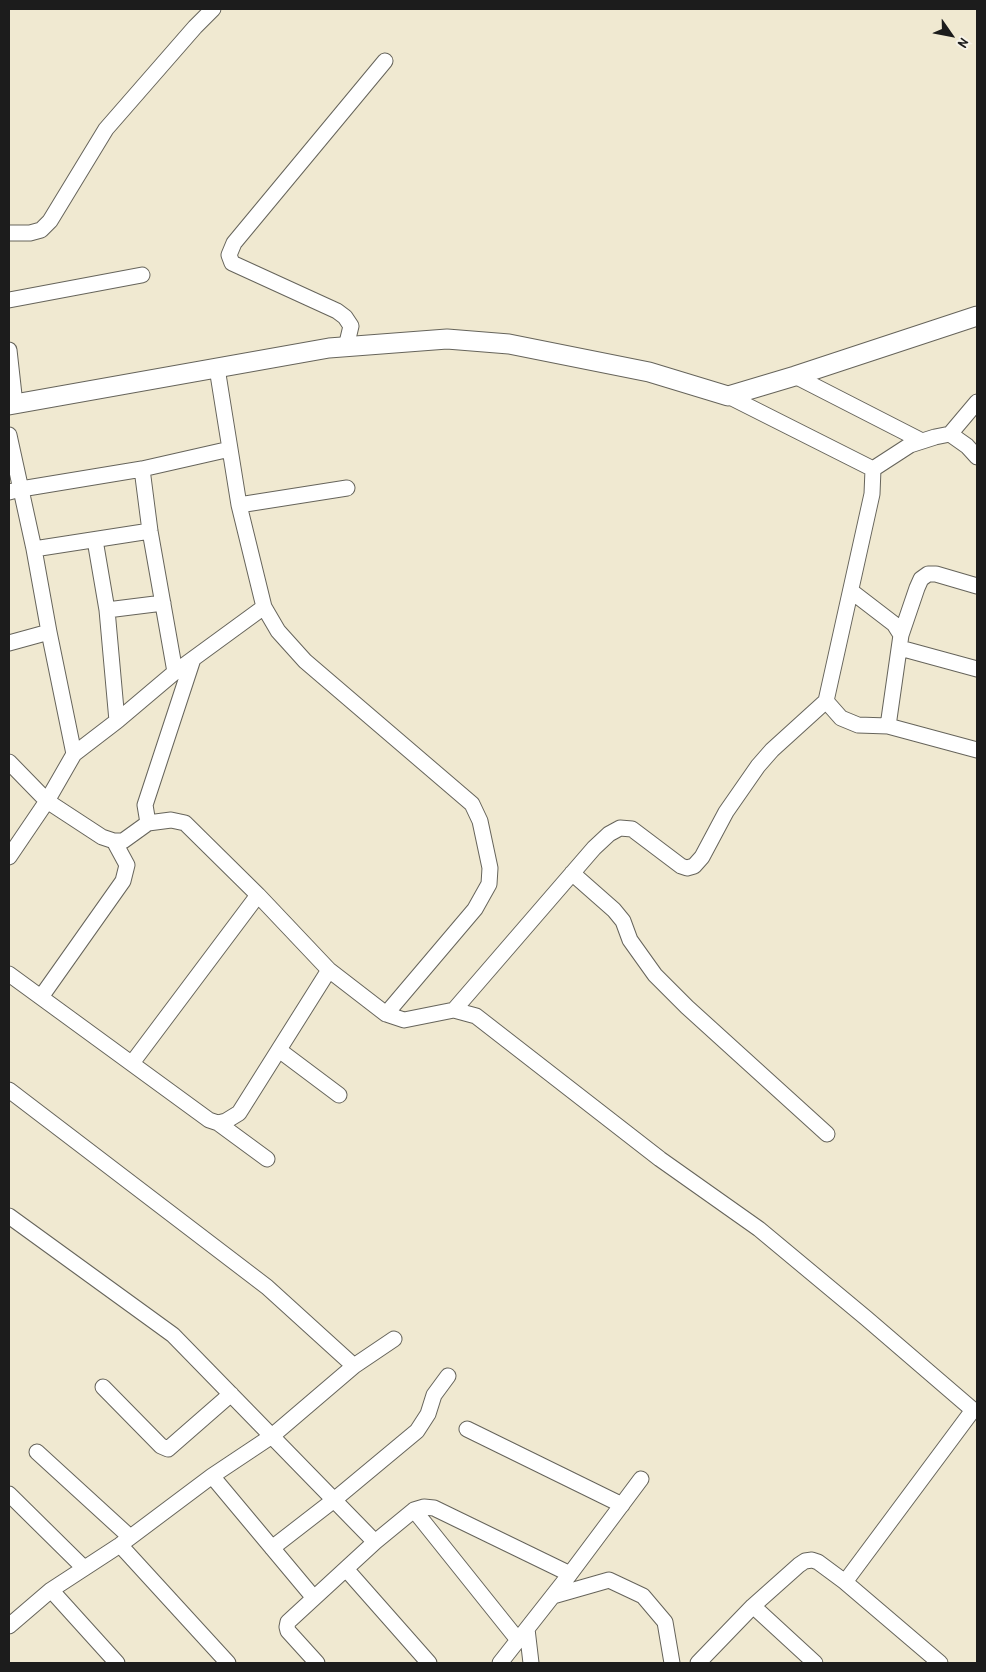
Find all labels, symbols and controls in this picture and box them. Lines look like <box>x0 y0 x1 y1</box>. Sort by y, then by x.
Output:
north arrow <box>926 10 976 60</box>
text: N <box>954 35 974 52</box>

